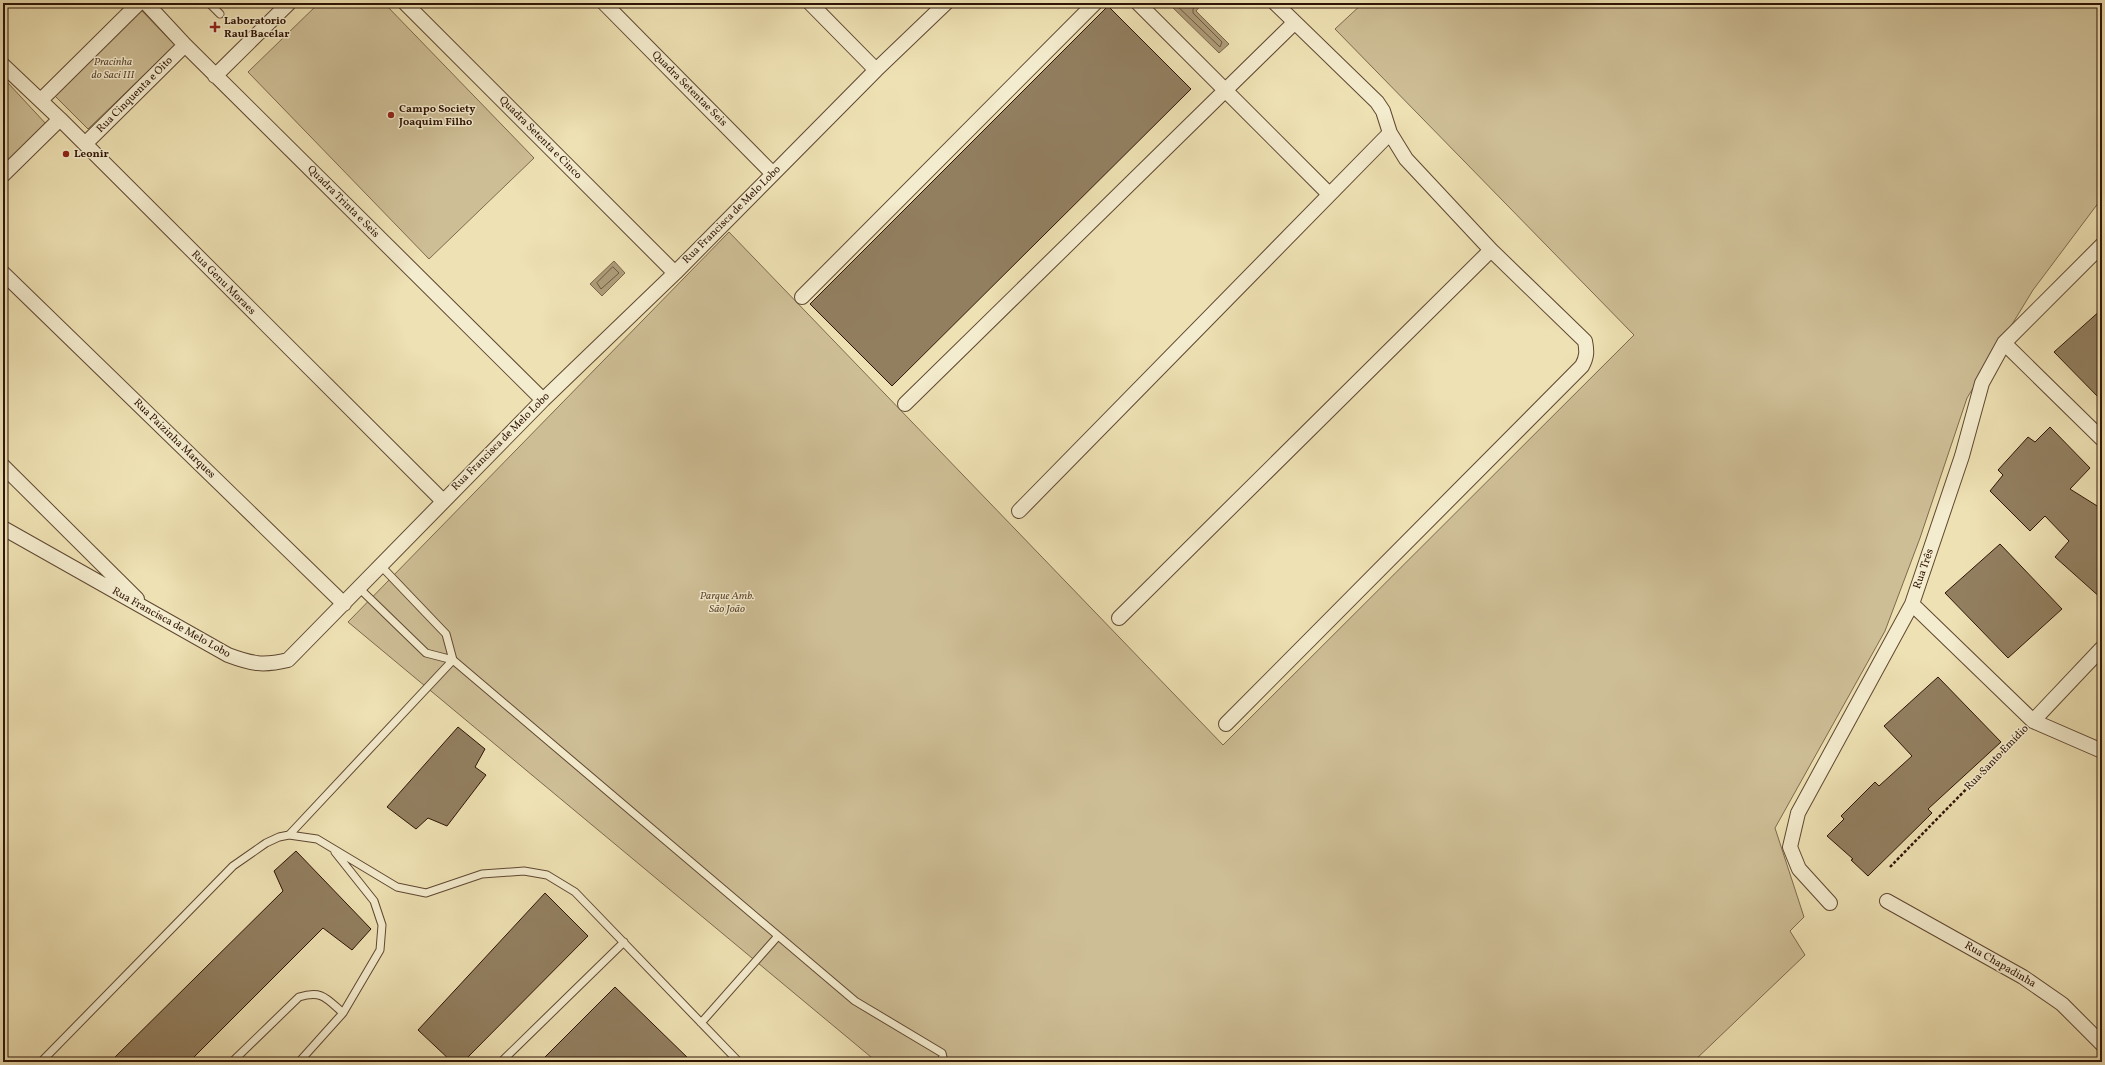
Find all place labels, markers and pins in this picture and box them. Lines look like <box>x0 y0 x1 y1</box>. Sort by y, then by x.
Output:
place label: Laboratorio Raul Bacelar <box>224 14 290 42</box>
marker: Laboratorio Raul Bacelar <box>209 21 221 33</box>
place label: Campo Society Joaquim Filho <box>398 102 476 130</box>
marker: Campo Society Joaquim Filho <box>386 110 396 120</box>
place label: Leonir <box>74 147 110 162</box>
marker: Leonir <box>61 149 71 159</box>

